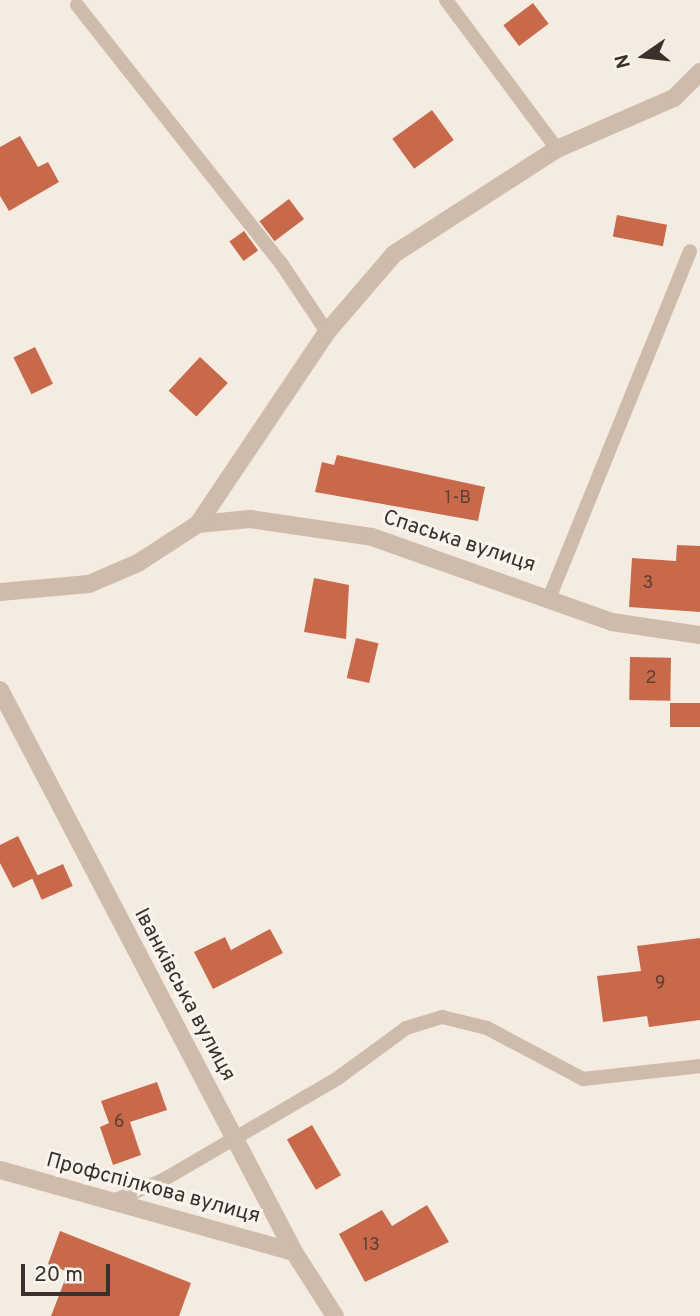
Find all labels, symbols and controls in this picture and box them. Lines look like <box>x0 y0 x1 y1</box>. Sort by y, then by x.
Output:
north arrow <box>609 21 679 91</box>
text: N <box>610 52 637 71</box>
house number: 1-В <box>445 488 471 510</box>
street label: Спаська вулиця <box>380 505 538 579</box>
house number: 3 <box>643 573 653 595</box>
house number: 2 <box>645 668 657 690</box>
street label: Іванківська вулиця <box>128 904 240 1086</box>
house number: 9 <box>655 973 665 995</box>
house number: 6 <box>114 1112 124 1134</box>
street label: Профспілкова вулиця <box>43 1148 263 1230</box>
house number: 13 <box>362 1235 380 1257</box>
scale bar <box>24 1250 114 1294</box>
text: 20 m <box>34 1262 83 1289</box>

